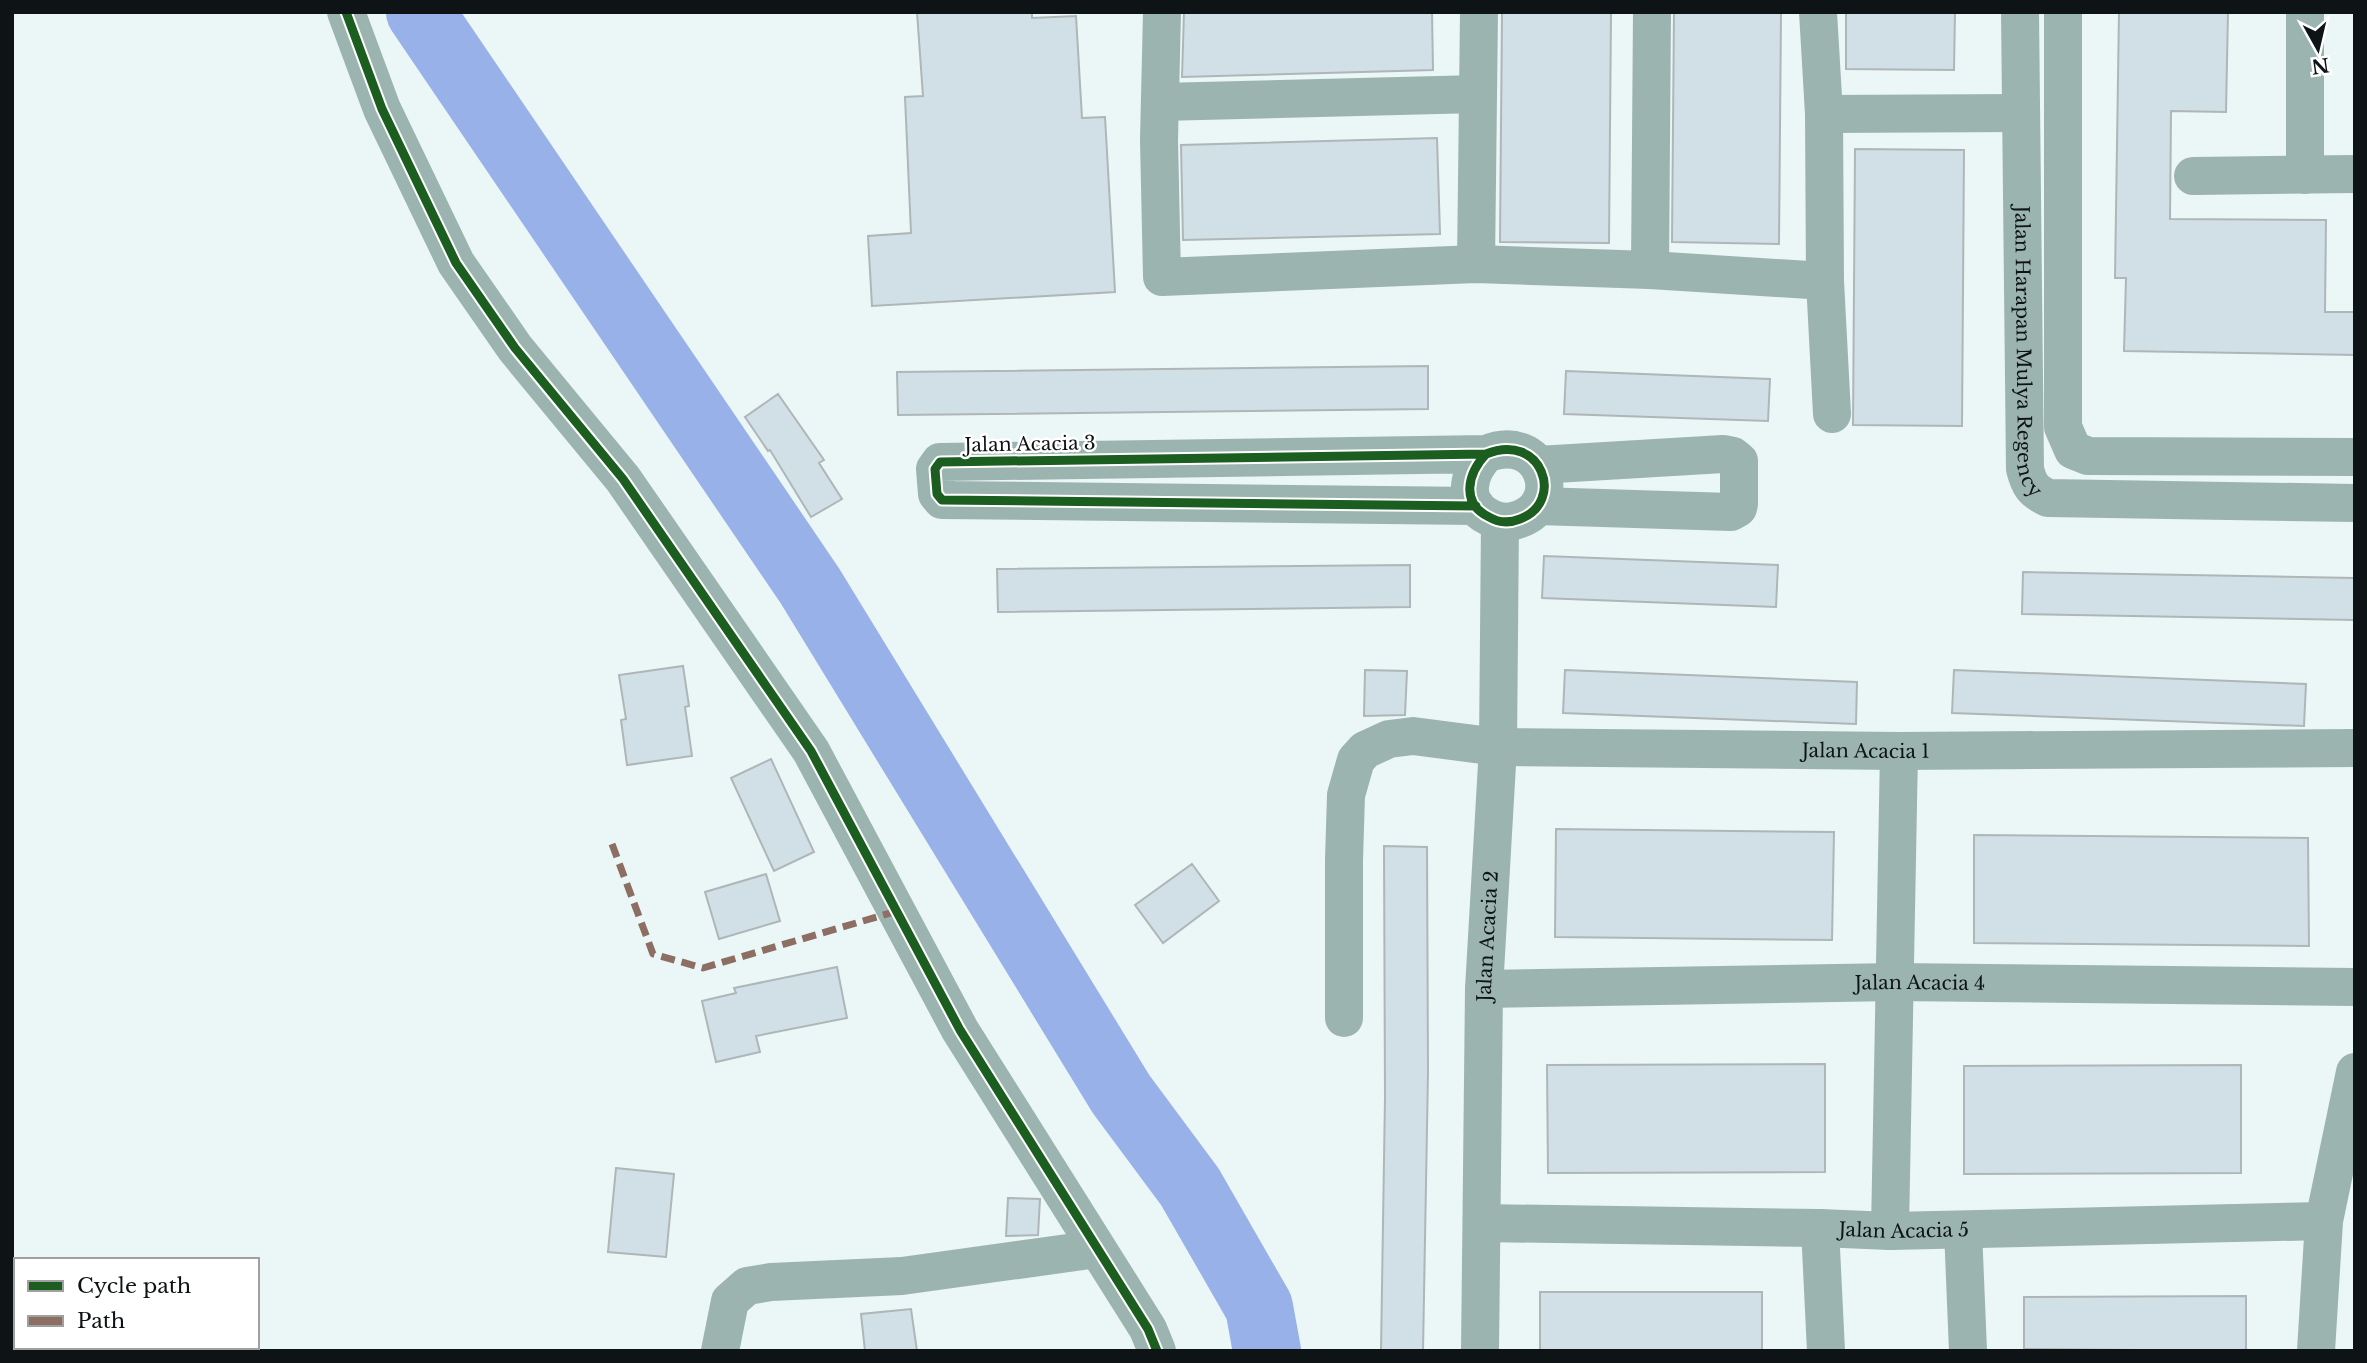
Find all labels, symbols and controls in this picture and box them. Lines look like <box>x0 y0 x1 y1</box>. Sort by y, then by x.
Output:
north arrow <box>2283 14 2353 84</box>
text: N <box>2310 53 2331 78</box>
street label: Jalan Harapan Mulya Regency <box>2011 203 2047 502</box>
street label: Jalan Acacia 3 <box>961 431 1096 457</box>
street label: Jalan Acacia 1 <box>1799 739 1930 762</box>
street label: Jalan Acacia 2 <box>1472 870 1502 1005</box>
street label: Jalan Acacia 4 <box>1851 970 1985 994</box>
street label: Jalan Acacia 5 <box>1835 1217 1969 1243</box>
legend <box>14 1258 259 1349</box>
text: Cycle path <box>77 1273 191 1299</box>
text: Path <box>77 1308 125 1334</box>

